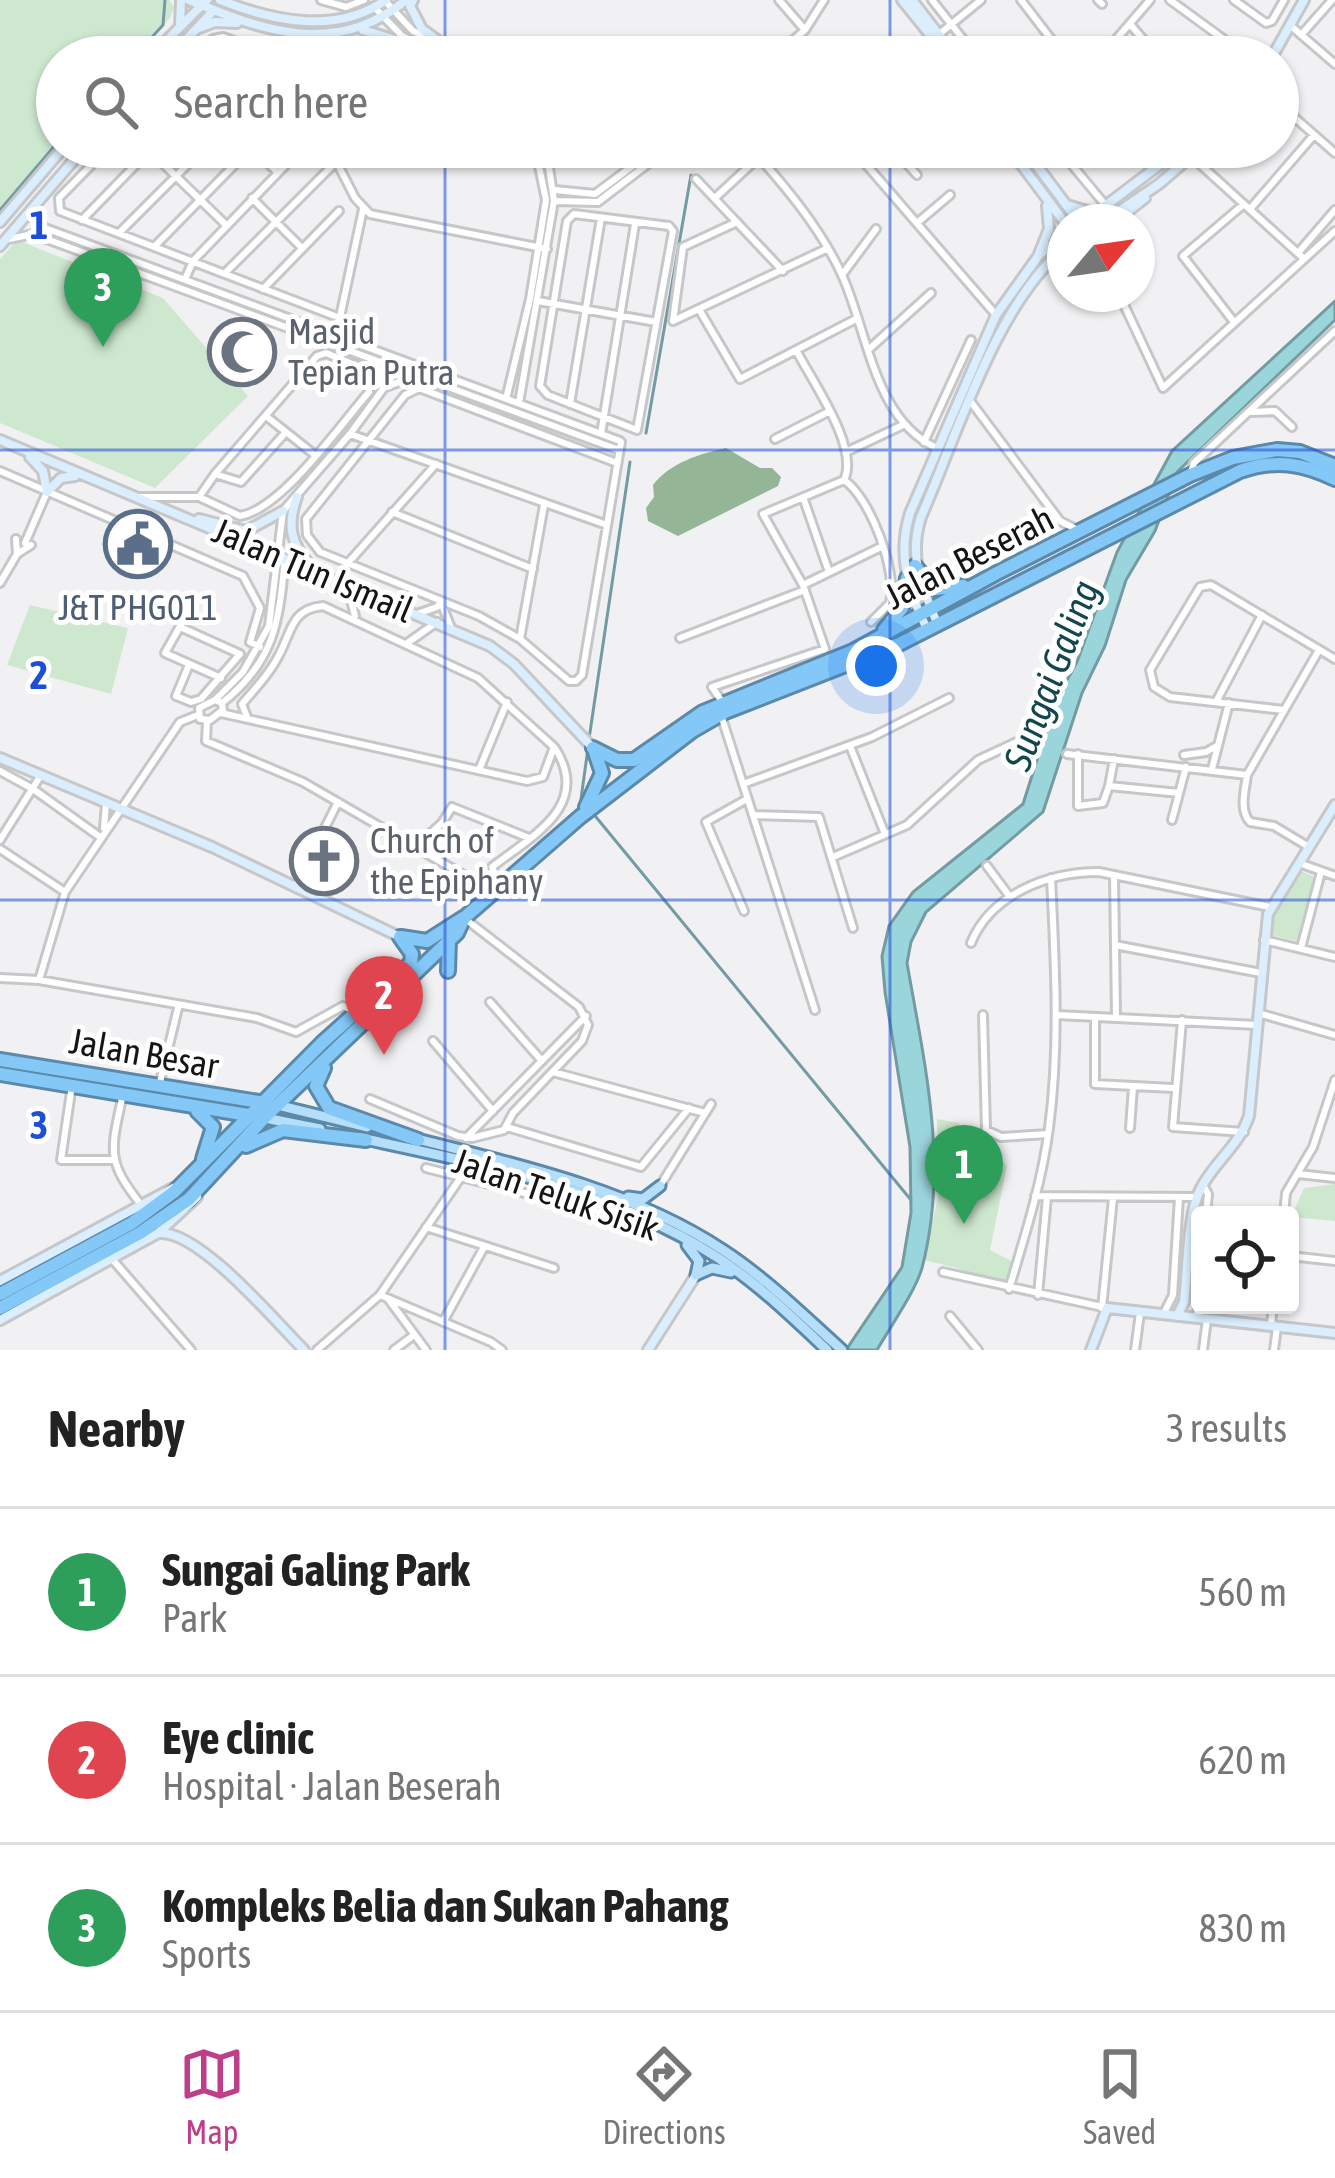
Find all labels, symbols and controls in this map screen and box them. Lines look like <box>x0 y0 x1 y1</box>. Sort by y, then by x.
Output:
search box <box>36 36 1299 168</box>
icon: search <box>78 69 144 135</box>
text: Search here <box>174 76 368 128</box>
text: 1 <box>30 203 48 247</box>
north arrow <box>1047 204 1155 312</box>
pin: 3 <box>64 248 142 347</box>
place label: Masjid Tepian Putra <box>288 310 455 393</box>
mosque icon: Masjid Tepian Putra <box>207 317 277 387</box>
street label: Jalan Beserah <box>878 497 1060 617</box>
public building icon: J&T PHG011 <box>103 509 173 579</box>
street label: Jalan Tun Ismail <box>207 509 420 631</box>
water label: Sungai Galing <box>994 574 1107 777</box>
place label: J&T PHG011 <box>58 586 218 628</box>
your location <box>846 636 906 696</box>
text: 2 <box>30 653 48 697</box>
place label: Church of the Epiphany <box>370 819 543 902</box>
church icon: Church of the Epiphany <box>289 826 359 896</box>
pin: 2 <box>345 956 423 1055</box>
street label: Jalan Besar <box>66 1019 223 1087</box>
text: 3 <box>30 1103 48 1147</box>
pin: 1 <box>925 1125 1003 1224</box>
street label: Jalan Teluk Sisik <box>448 1139 665 1249</box>
map controls <box>1191 1206 1299 1314</box>
button: locate <box>1191 1206 1299 1314</box>
text: Nearby <box>48 1399 185 1458</box>
text: 3 results <box>1166 1406 1287 1450</box>
text: Sungai Galing Park <box>162 1544 470 1596</box>
text: 1 <box>78 1570 96 1614</box>
text: 560 m <box>1199 1570 1287 1614</box>
text: Park <box>162 1596 227 1640</box>
text: Eye clinic <box>162 1712 314 1764</box>
text: 2 <box>78 1738 96 1782</box>
text: 620 m <box>1199 1738 1287 1782</box>
text: Hospital · Jalan Beserah <box>162 1764 502 1808</box>
text: Kompleks Belia dan Sukan Pahang <box>162 1880 729 1932</box>
text: 3 <box>78 1906 96 1950</box>
text: 830 m <box>1199 1906 1287 1950</box>
text: Sports <box>162 1932 251 1976</box>
tab: Map <box>179 2041 245 2151</box>
tab: Directions <box>602 2041 726 2151</box>
tab: Saved <box>1083 2041 1156 2151</box>

